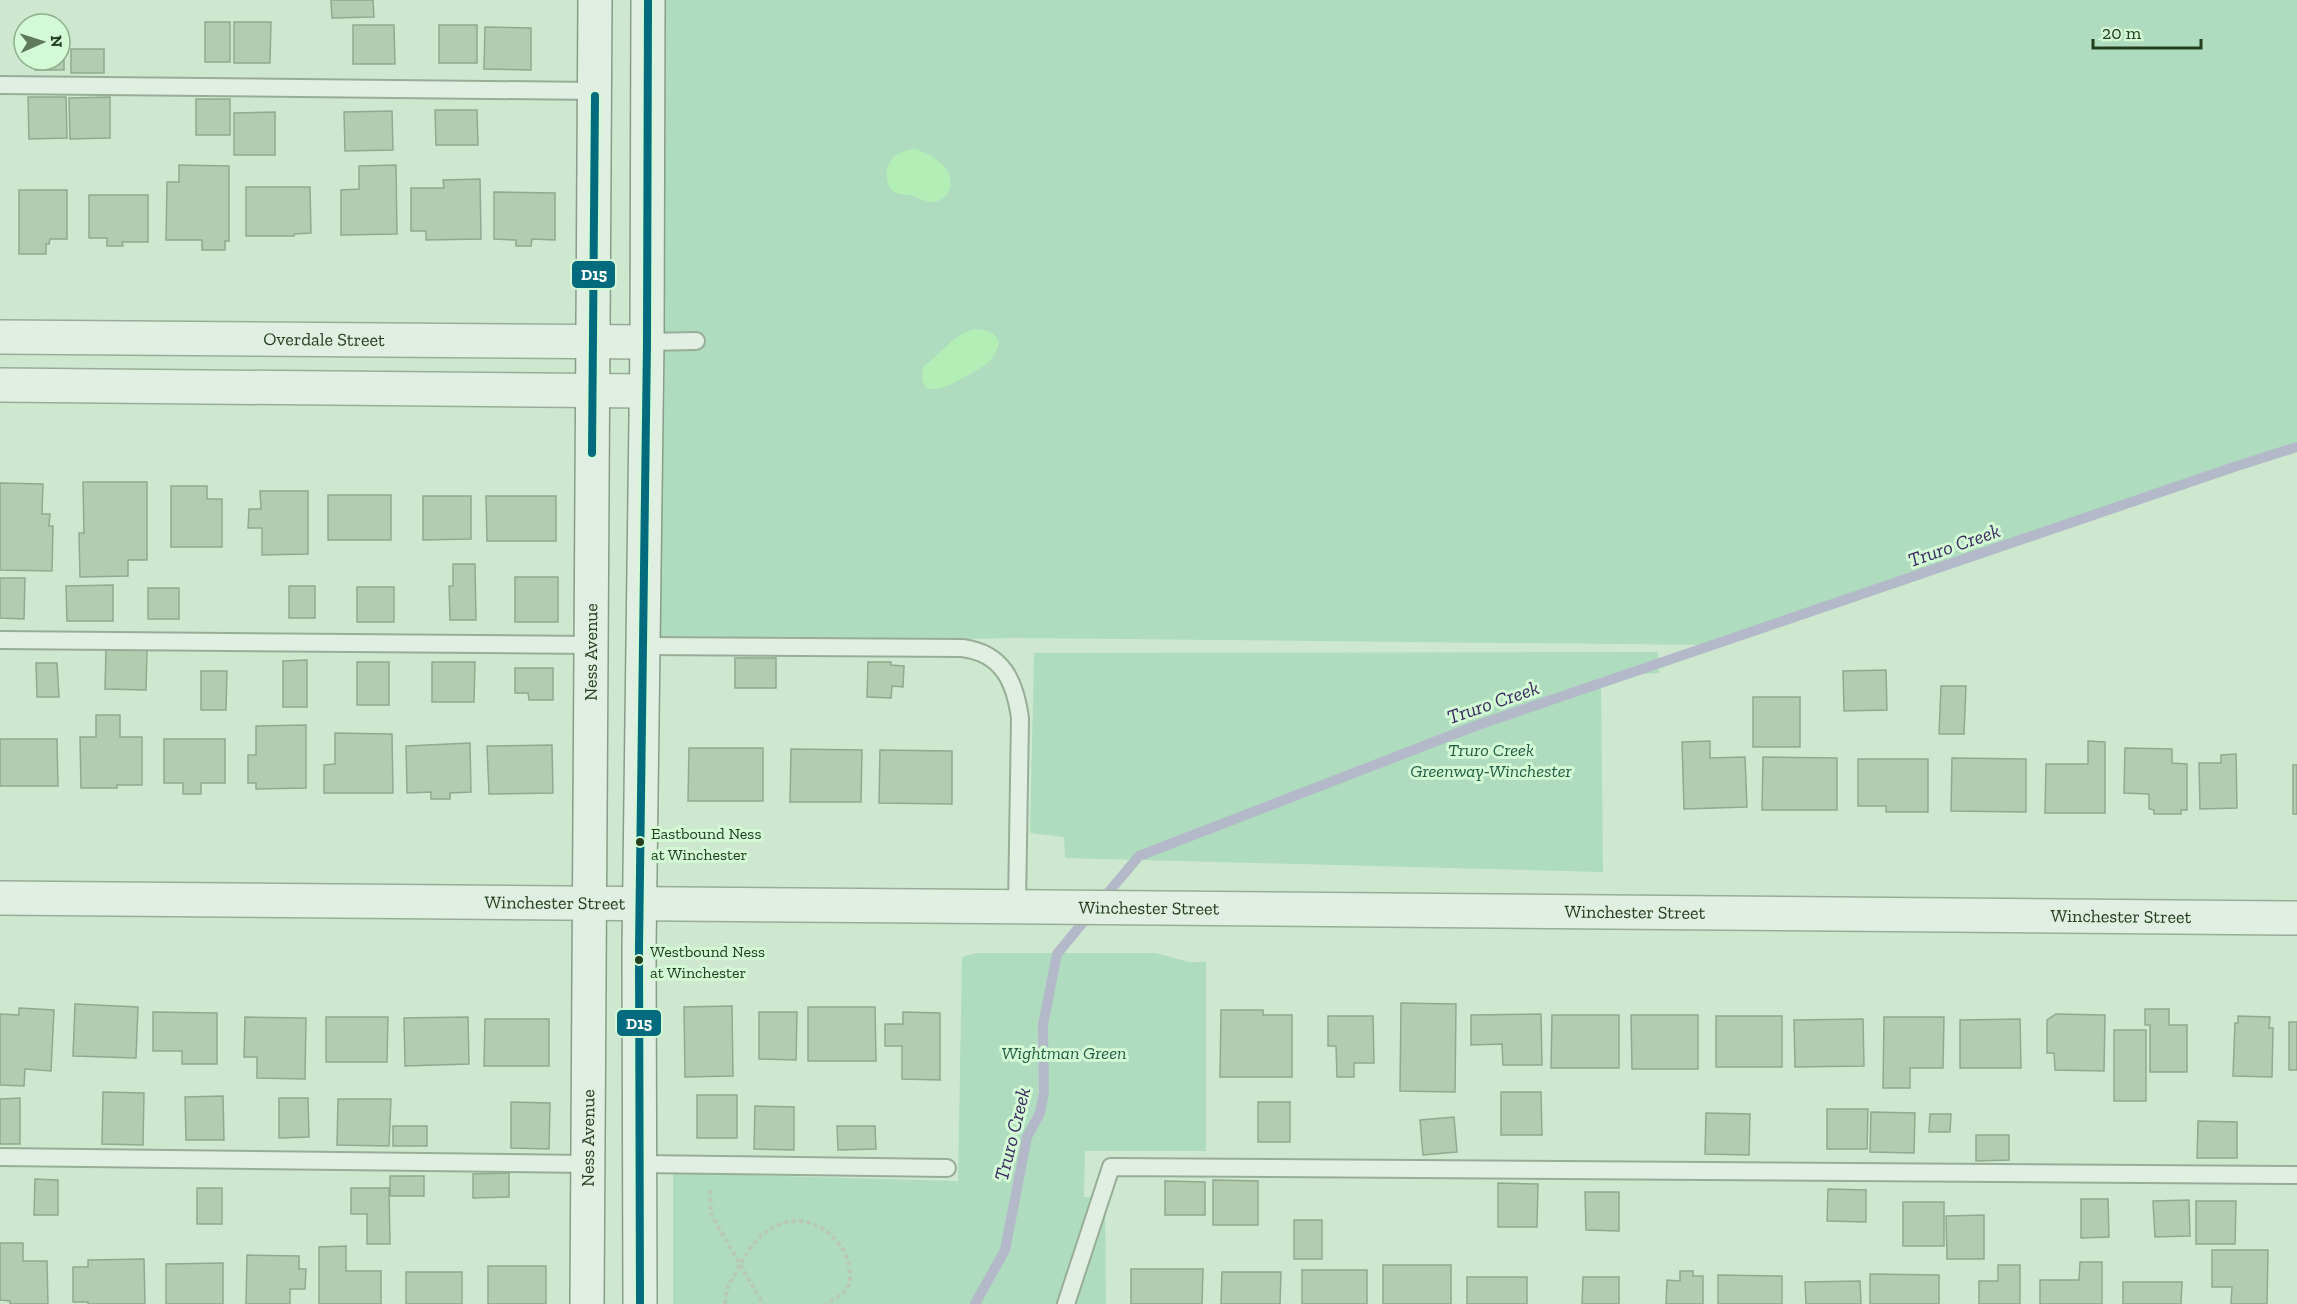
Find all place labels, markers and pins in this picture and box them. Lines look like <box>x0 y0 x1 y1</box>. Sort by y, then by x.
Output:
place label: Eastbound Ness at Winchester <box>651 824 761 864</box>
marker: Eastbound Ness at Winchester <box>634 836 646 848</box>
place label: Westbound Ness at Winchester <box>650 942 765 982</box>
marker: Westbound Ness at Winchester <box>633 954 645 966</box>

